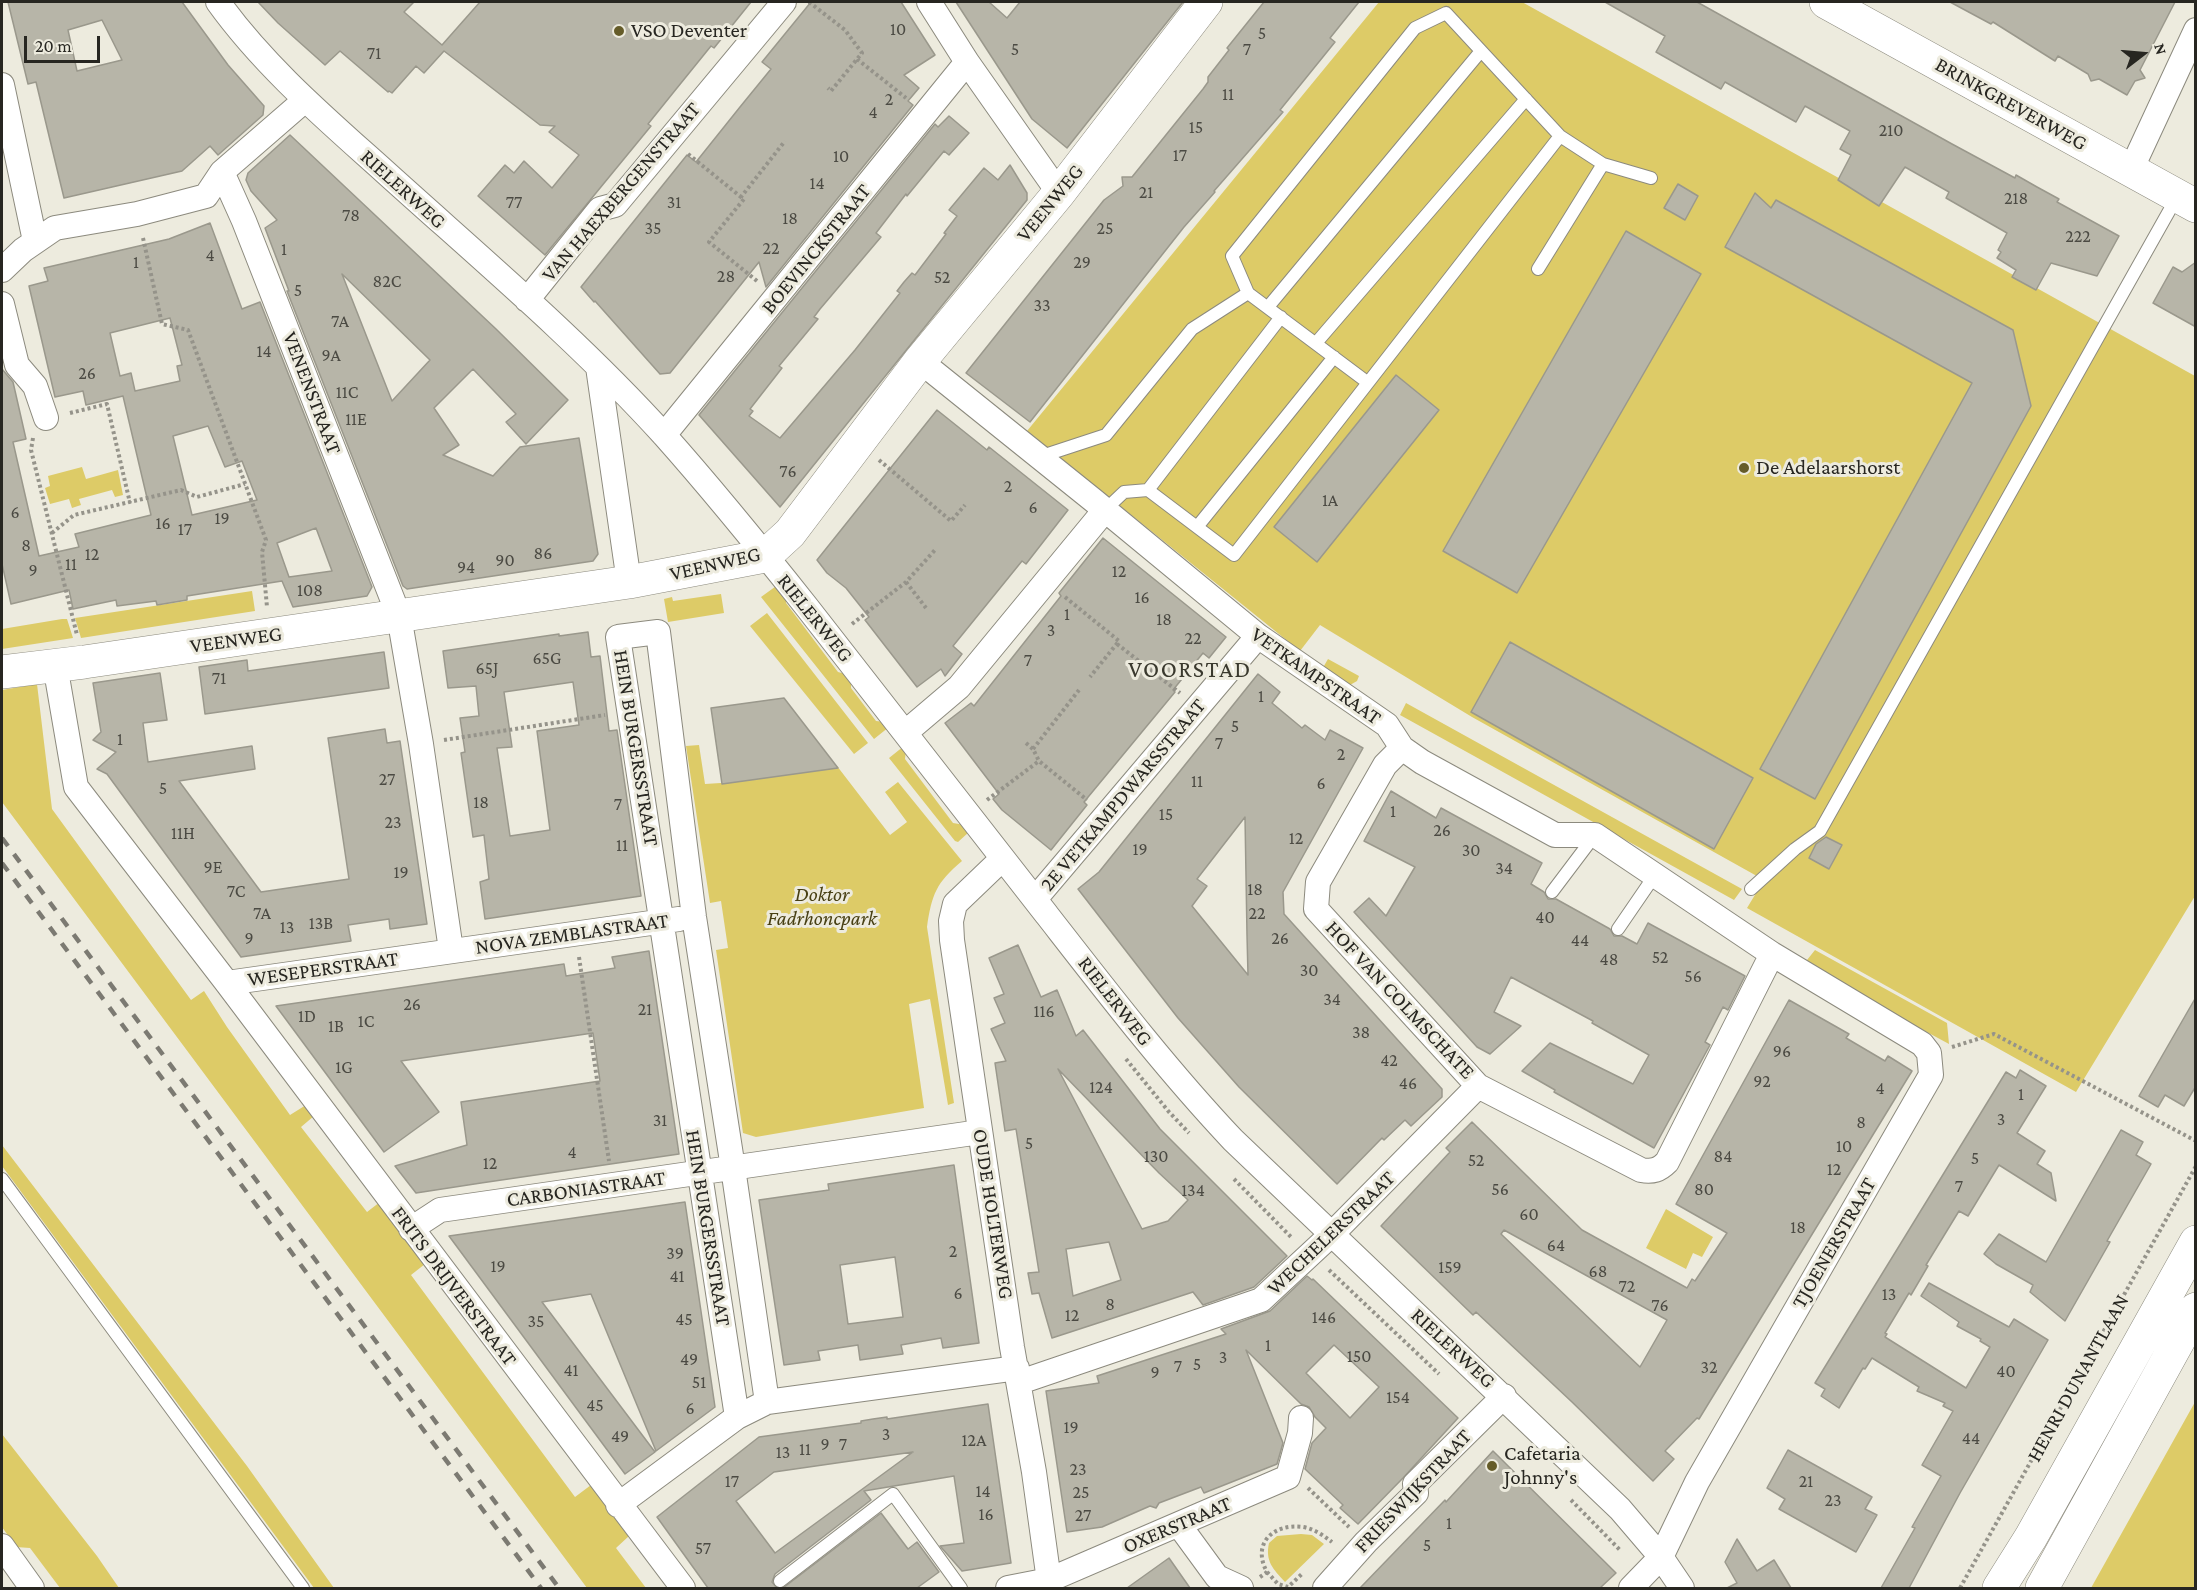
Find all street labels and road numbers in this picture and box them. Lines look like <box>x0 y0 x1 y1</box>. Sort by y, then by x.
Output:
street label: BRINKGREVERWEG <box>1931 52 2091 156</box>
street label: VAN HAEXBERGENSTRAAT <box>536 97 706 287</box>
street label: RIELERWEG <box>355 144 451 234</box>
street label: VEENWEG <box>1011 159 1089 247</box>
street label: BOEVINCKSTRAAT <box>756 179 876 319</box>
street label: VENENSTRAAT <box>277 328 347 458</box>
street label: VEENWEG <box>667 541 763 587</box>
street label: RIELERWEG <box>772 569 858 667</box>
street label: VEENWEG <box>188 621 284 659</box>
street label: VETKAMPSTRAAT <box>1246 622 1386 730</box>
street label: HEIN BURGERSSTRAAT <box>608 648 664 848</box>
street label: 2E VETKAMPDWARSSTRAAT <box>1035 694 1211 896</box>
street label: NOVA ZEMBLASTRAAT <box>474 908 670 960</box>
street label: HOF VAN COLMSCHATE <box>1320 916 1480 1084</box>
street label: WESEPERSTRAAT <box>246 946 400 992</box>
street label: RIELERWEG <box>1072 951 1158 1051</box>
street label: OUDE HOLTERWEG <box>967 1127 1019 1301</box>
street label: HEIN BURGERSSTRAAT <box>680 1128 736 1328</box>
street label: CARBONIASTRAAT <box>505 1165 667 1213</box>
street label: WECHELERSTRAAT <box>1262 1166 1400 1300</box>
street label: TJOENERSTRAAT <box>1786 1173 1882 1313</box>
street label: FRITS DRIJVERSTRAAT <box>386 1201 522 1371</box>
street label: HENRI DUNANTLAAN <box>2022 1290 2134 1466</box>
street label: RIELERWEG <box>1406 1303 1500 1393</box>
street label: FRIESWIJKSTRAAT <box>1349 1424 1477 1558</box>
street label: OXERSTRAAT <box>1119 1491 1235 1559</box>

